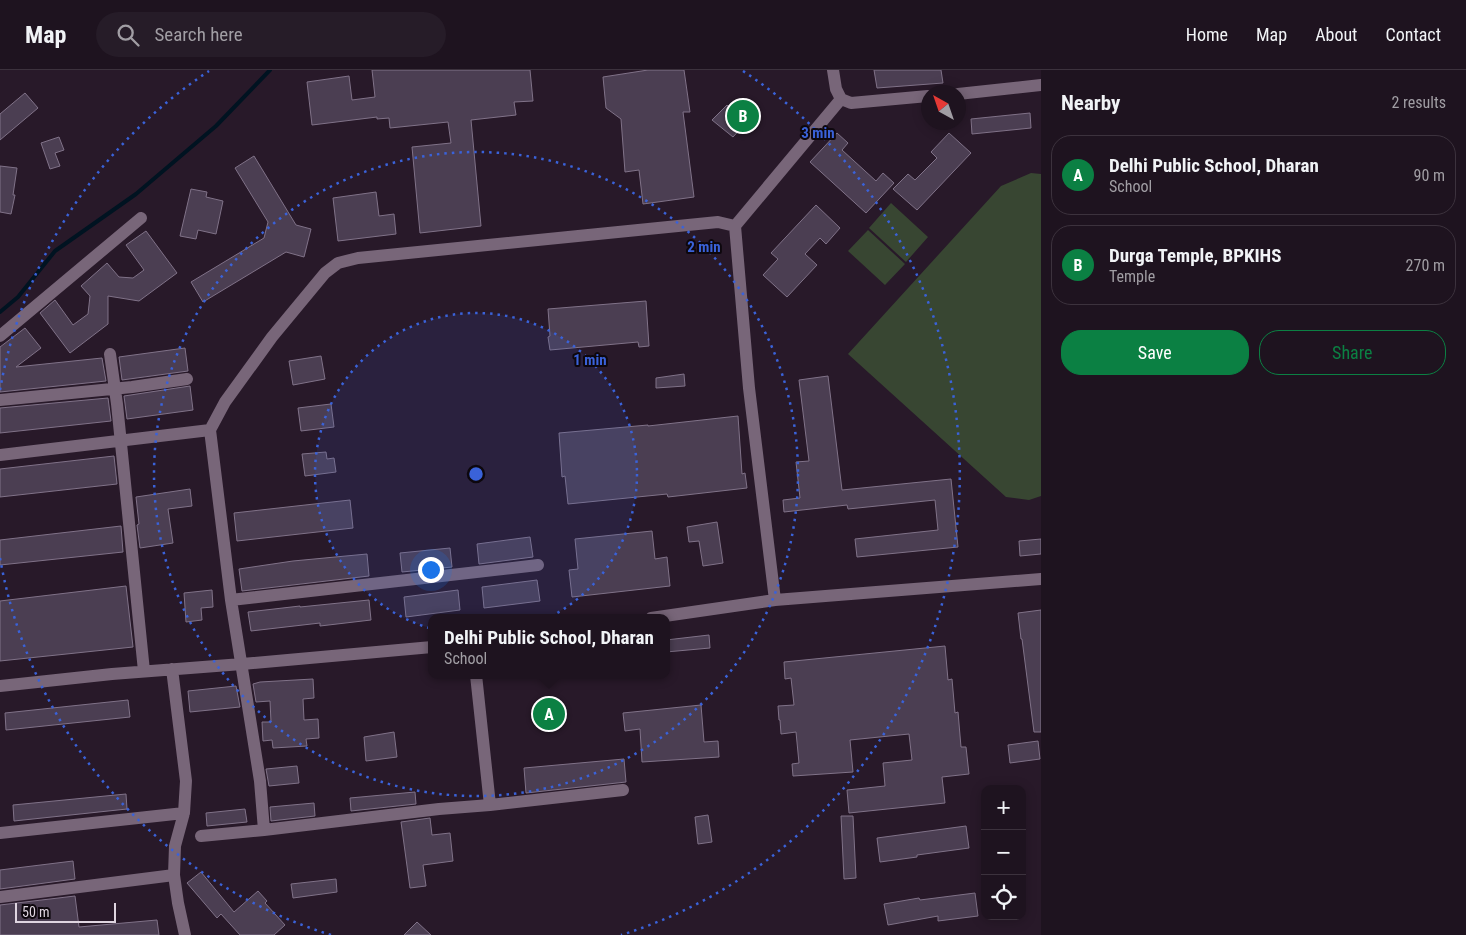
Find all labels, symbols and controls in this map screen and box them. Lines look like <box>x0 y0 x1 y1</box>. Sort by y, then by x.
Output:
search box <box>96 12 446 57</box>
text: Map <box>25 21 66 49</box>
icon: search <box>114 21 142 49</box>
text: Search here <box>154 23 243 46</box>
text: Home <box>1186 24 1228 45</box>
text: Map <box>1256 24 1287 45</box>
text: About <box>1315 24 1357 45</box>
text: Contact <box>1385 24 1441 45</box>
north arrow <box>921 85 966 130</box>
text: Nearby <box>1061 91 1120 115</box>
text: 2 results <box>1391 93 1446 112</box>
pin: B <box>727 97 759 135</box>
text: 3 min <box>801 124 835 142</box>
text: Delhi Public School, Dharan <box>1109 154 1319 177</box>
text: A <box>1073 166 1083 185</box>
text: 90 m <box>1413 166 1445 185</box>
text: School <box>1109 177 1152 196</box>
text: 2 min <box>687 238 721 256</box>
text: Durga Temple, BPKIHS <box>1109 244 1282 267</box>
text: B <box>1074 256 1082 275</box>
text: 270 m <box>1406 256 1445 275</box>
text: Temple <box>1109 267 1155 286</box>
button: Save <box>1061 330 1249 375</box>
button: Share <box>1259 330 1446 375</box>
text: 1 min <box>573 351 607 369</box>
centre of rings <box>467 465 485 483</box>
your location <box>418 557 444 583</box>
popup <box>428 614 670 679</box>
text: Delhi Public School, Dharan <box>444 626 654 649</box>
text: School <box>444 649 487 668</box>
pin: A <box>533 695 565 733</box>
map controls <box>981 785 1026 920</box>
button: + <box>981 785 1026 830</box>
button: − <box>981 830 1026 875</box>
button: locate <box>981 875 1026 920</box>
scale bar <box>15 900 116 923</box>
text: 50 m <box>22 904 50 920</box>

